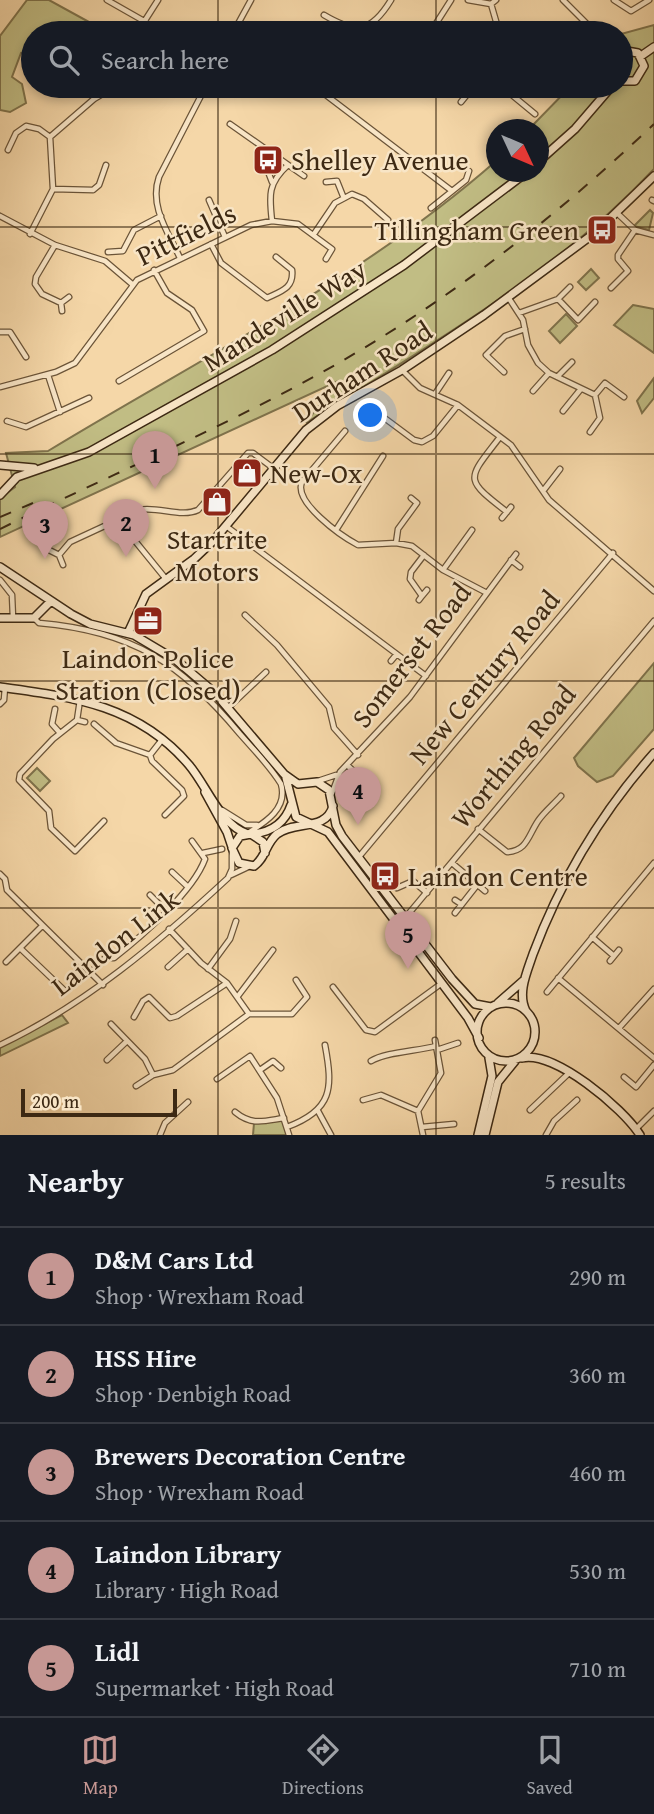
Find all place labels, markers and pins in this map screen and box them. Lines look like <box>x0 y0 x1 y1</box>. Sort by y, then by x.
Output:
place label: Shelley Avenue <box>291 139 469 180</box>
bus stop icon: Shelley Avenue <box>251 143 285 177</box>
place label: Tillingham Green <box>375 209 579 250</box>
bus stop icon: Tillingham Green <box>585 213 619 247</box>
pin: 1 <box>132 431 178 489</box>
place label: New-Ox <box>270 452 363 493</box>
shop icon: New-Ox <box>230 456 264 490</box>
shop icon: Startrite Motors <box>200 485 234 519</box>
pin: 2 <box>103 499 149 557</box>
pin: 3 <box>22 501 68 559</box>
place label: Startrite Motors <box>167 518 267 591</box>
office icon: Laindon Police Station (Closed) <box>131 604 165 638</box>
place label: Laindon Police Station (Closed) <box>55 637 241 710</box>
pin: 4 <box>335 767 381 825</box>
place label: Laindon Centre <box>408 855 588 896</box>
bus stop icon: Laindon Centre <box>368 859 402 893</box>
pin: 5 <box>385 911 431 969</box>

